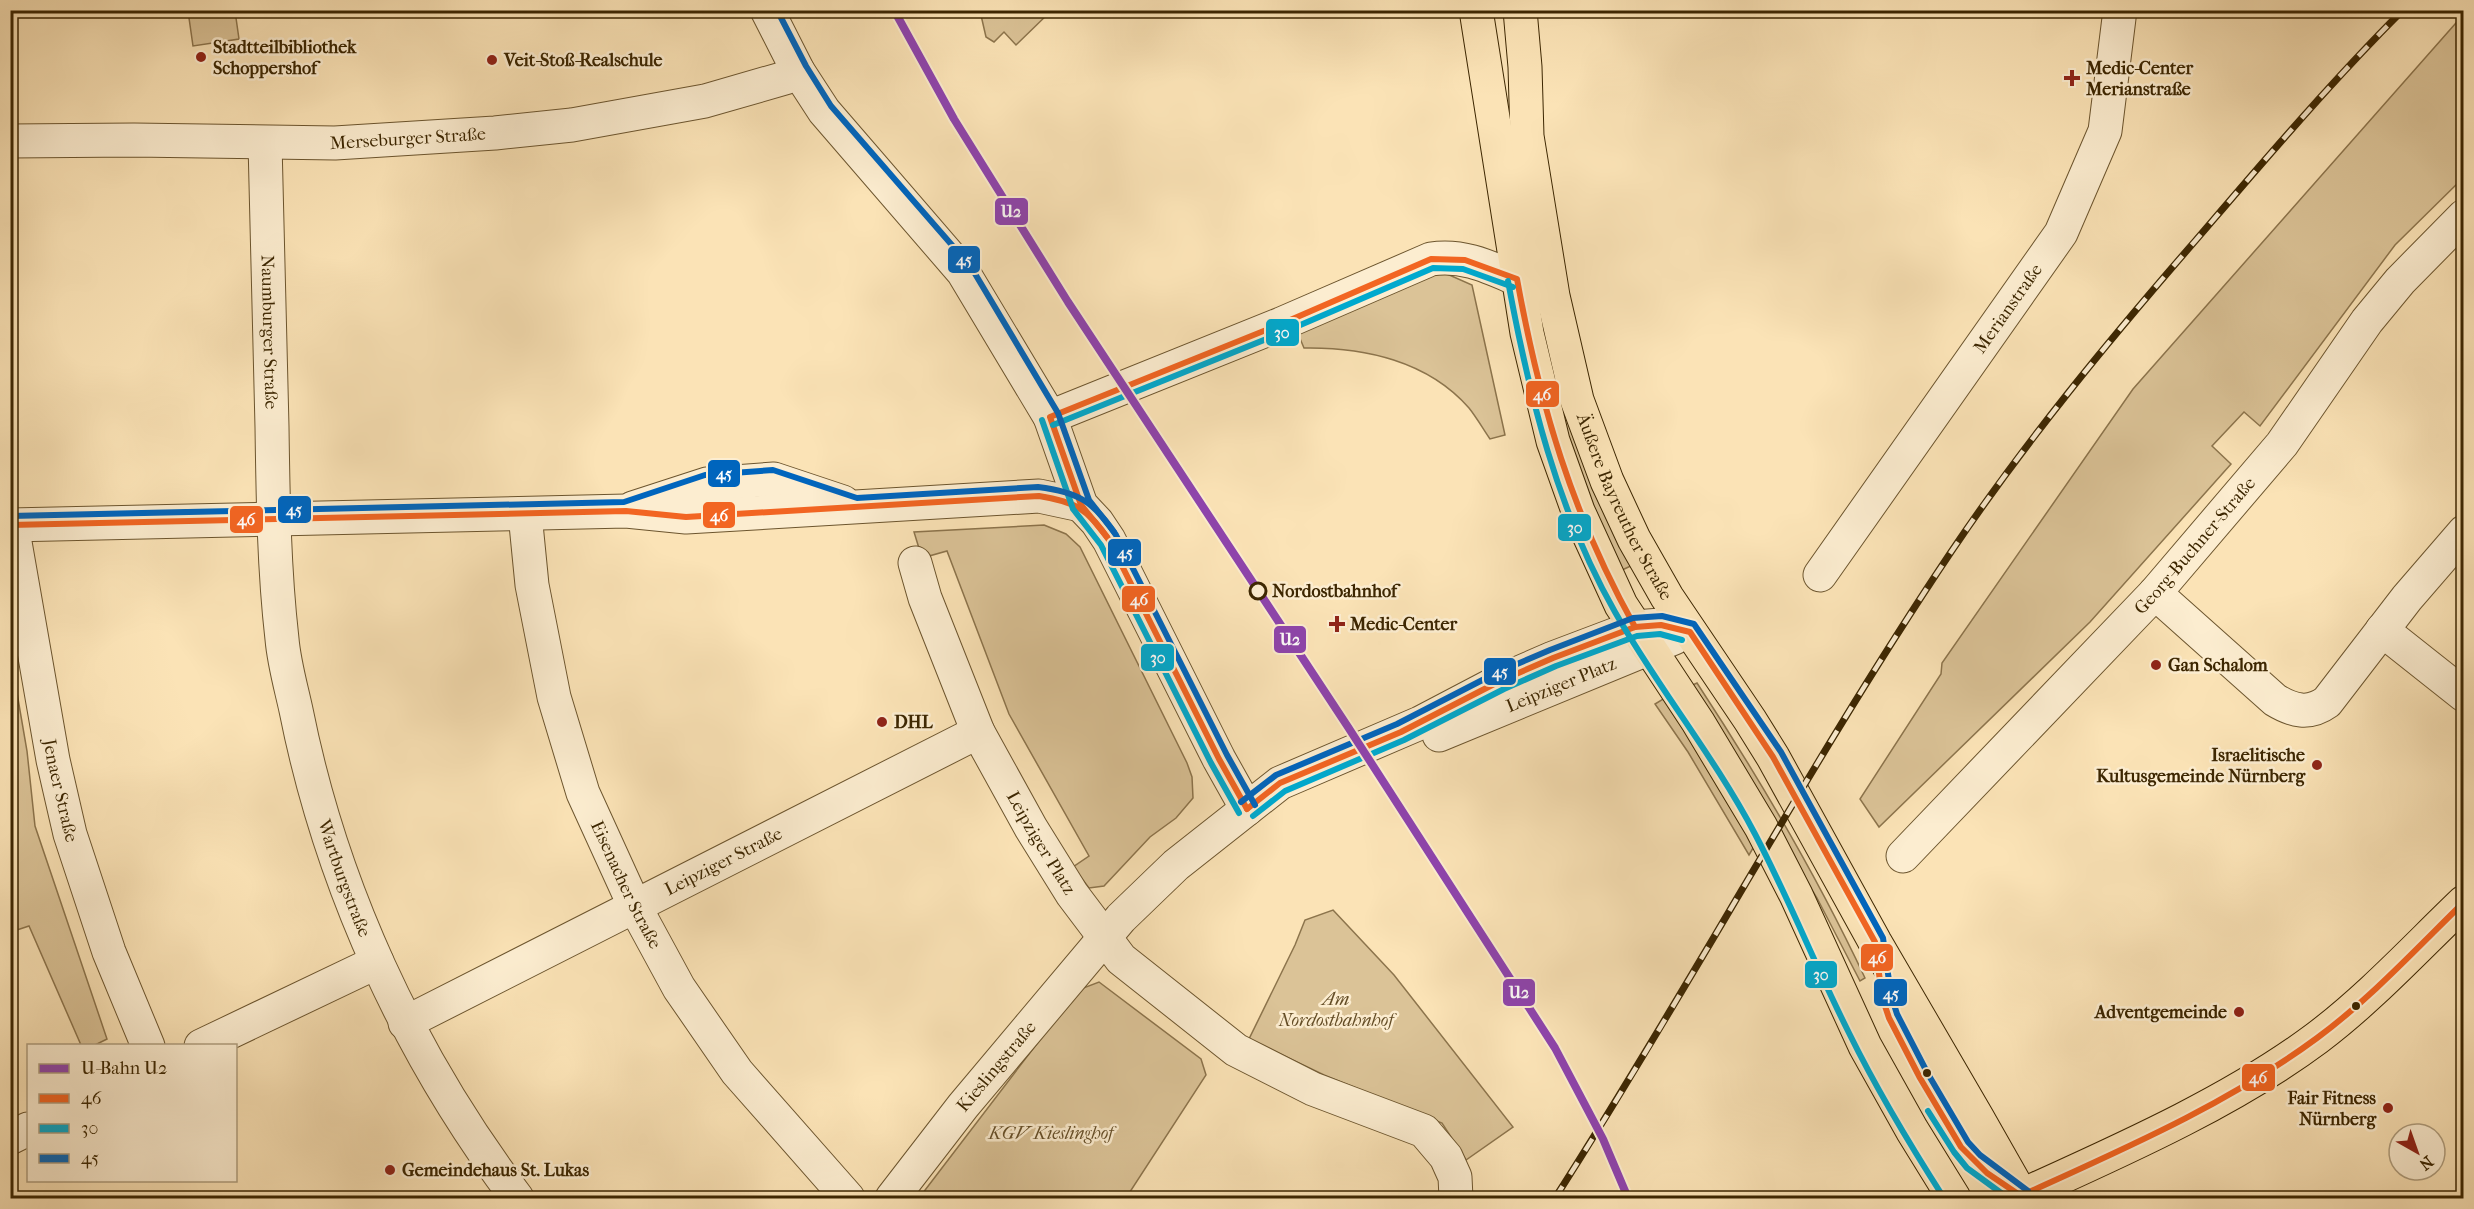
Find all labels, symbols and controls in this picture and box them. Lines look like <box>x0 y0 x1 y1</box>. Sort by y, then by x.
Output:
place label: Stadtteilbibliothek Schoppershof <box>213 37 357 79</box>
marker: Stadtteilbibliothek Schoppershof <box>194 50 208 64</box>
place label: Veit-Stoß-Realschule <box>503 50 663 71</box>
marker: Veit-Stoß-Realschule <box>485 53 499 67</box>
place label: Medic-Center Merianstraße <box>2085 58 2193 100</box>
marker: Medic-Center Merianstraße <box>2063 69 2081 87</box>
street label: Merseburger Straße <box>329 124 486 154</box>
line badge: U2 <box>994 197 1029 226</box>
text: U2 <box>1000 202 1021 221</box>
line badge: 45 <box>947 245 981 274</box>
text: 45 <box>955 250 972 270</box>
street label: Naumburger Straße <box>256 255 281 410</box>
street label: Merianstraße <box>1969 260 2047 358</box>
line badge: 30 <box>1265 318 1300 347</box>
text: 30 <box>1274 323 1290 343</box>
line badge: 46 <box>1525 380 1560 408</box>
text: 46 <box>1532 385 1551 405</box>
street label: Äußere Bayreuther Straße <box>1571 409 1677 604</box>
line badge: 45 <box>707 459 741 488</box>
text: 45 <box>715 464 732 484</box>
street label: Georg-Buchner-Straße <box>2130 473 2260 619</box>
line badge: 45 <box>277 495 312 524</box>
text: 45 <box>285 500 302 520</box>
line badge: 46 <box>702 501 736 529</box>
line badge: 46 <box>229 505 264 534</box>
text: 46 <box>709 506 728 526</box>
text: 46 <box>236 510 255 530</box>
line badge: 30 <box>1557 513 1592 542</box>
text: 30 <box>1567 518 1583 538</box>
line badge: 45 <box>1107 538 1142 567</box>
text: 45 <box>1116 543 1133 563</box>
place label: Nordostbahnhof <box>1272 581 1401 602</box>
marker: Nordostbahnhof <box>1249 582 1267 600</box>
line badge: 46 <box>1121 585 1156 613</box>
text: 46 <box>1129 590 1148 610</box>
place label: Medic-Center <box>1349 614 1457 635</box>
marker: Medic-Center <box>1328 615 1346 633</box>
line badge: U2 <box>1273 625 1307 654</box>
text: U2 <box>1279 630 1300 649</box>
line badge: 30 <box>1140 643 1175 672</box>
text: 30 <box>1150 648 1166 668</box>
street label: Leipziger Platz <box>1503 653 1619 717</box>
place label: Gan Schalom <box>2168 655 2269 676</box>
line badge: 45 <box>1483 657 1517 686</box>
marker: Gan Schalom <box>2149 658 2163 672</box>
text: 45 <box>1491 662 1508 682</box>
place label: DHL <box>894 712 934 733</box>
marker: DHL <box>875 715 889 729</box>
street label: Jenaer Straße <box>38 736 82 845</box>
place label: Israelitische Kultusgemeinde Nürnberg <box>2096 745 2306 787</box>
marker: Israelitische Kultusgemeinde Nürnberg <box>2310 758 2324 772</box>
street label: Leipziger Platz <box>1002 788 1080 899</box>
street label: Wartburgstraße <box>313 816 375 940</box>
street label: Eisenacher Straße <box>586 817 666 952</box>
street label: Leipziger Straße <box>661 823 786 900</box>
line badge: 46 <box>1860 943 1894 972</box>
text: 46 <box>1867 948 1886 968</box>
line badge: 30 <box>1804 960 1838 989</box>
text: 30 <box>1813 965 1829 985</box>
line badge: U2 <box>1502 978 1536 1007</box>
line badge: 45 <box>1873 978 1908 1007</box>
text: U2 <box>1508 983 1529 1002</box>
text: 45 <box>1882 984 1899 1004</box>
park label: Am Nordostbahnhof <box>1278 989 1397 1031</box>
unlabelled marker <box>2350 1000 2362 1012</box>
place label: Adventgemeinde <box>2094 1002 2227 1023</box>
marker: Adventgemeinde <box>2232 1005 2246 1019</box>
street label: Kieslingstraße <box>953 1017 1041 1116</box>
legend <box>27 1044 237 1182</box>
text: U-Bahn U2 <box>81 1058 167 1079</box>
line badge: 46 <box>2241 1063 2276 1092</box>
unlabelled marker <box>1921 1067 1933 1079</box>
text: 46 <box>2248 1068 2267 1088</box>
text: 46 <box>81 1088 102 1109</box>
place label: Fair Fitness Nürnberg <box>2286 1088 2377 1130</box>
marker: Fair Fitness Nürnberg <box>2381 1101 2395 1115</box>
text: 30 <box>81 1118 98 1139</box>
north arrow <box>2387 1122 2447 1182</box>
park label: KGV Kieslinghof <box>987 1123 1117 1144</box>
text: 45 <box>81 1148 99 1169</box>
text: N <box>2415 1152 2437 1175</box>
place label: Gemeindehaus St. Lukas <box>402 1160 589 1181</box>
marker: Gemeindehaus St. Lukas <box>383 1163 397 1177</box>

